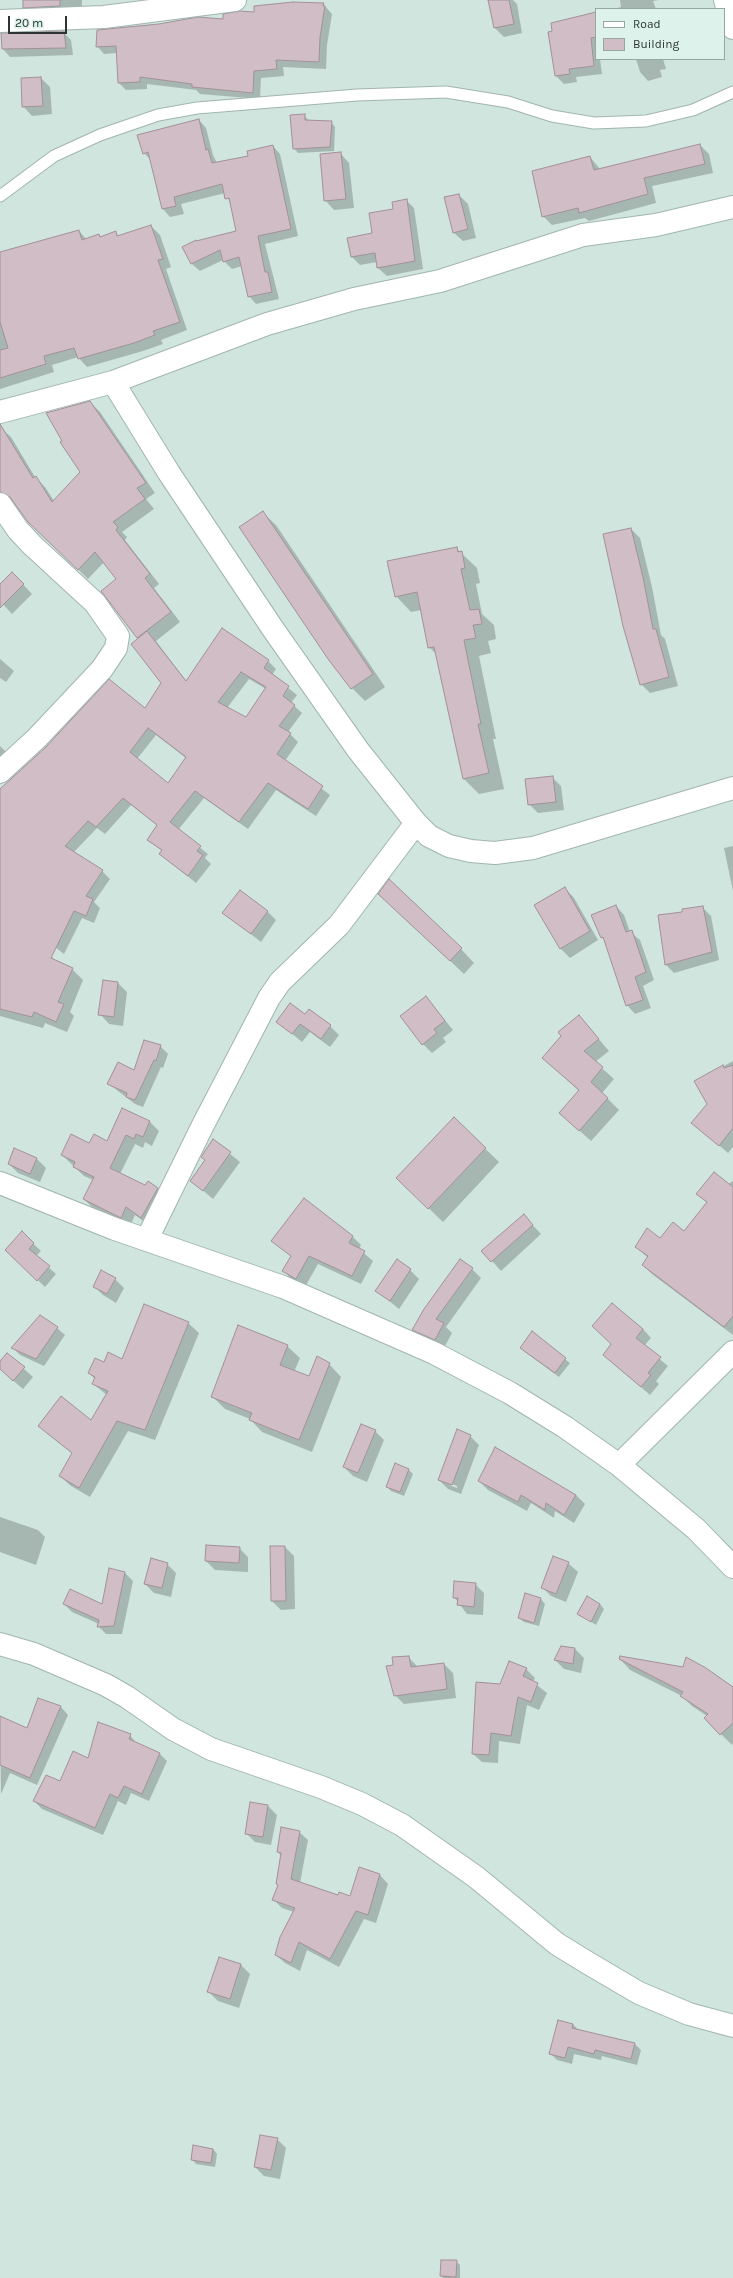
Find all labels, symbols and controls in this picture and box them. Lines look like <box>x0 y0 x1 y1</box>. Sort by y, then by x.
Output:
scale bar <box>10 8 69 34</box>
legend <box>595 8 725 60</box>
text: 20 m <box>15 16 43 30</box>
text: Road <box>633 17 661 31</box>
text: Building <box>633 37 679 51</box>

